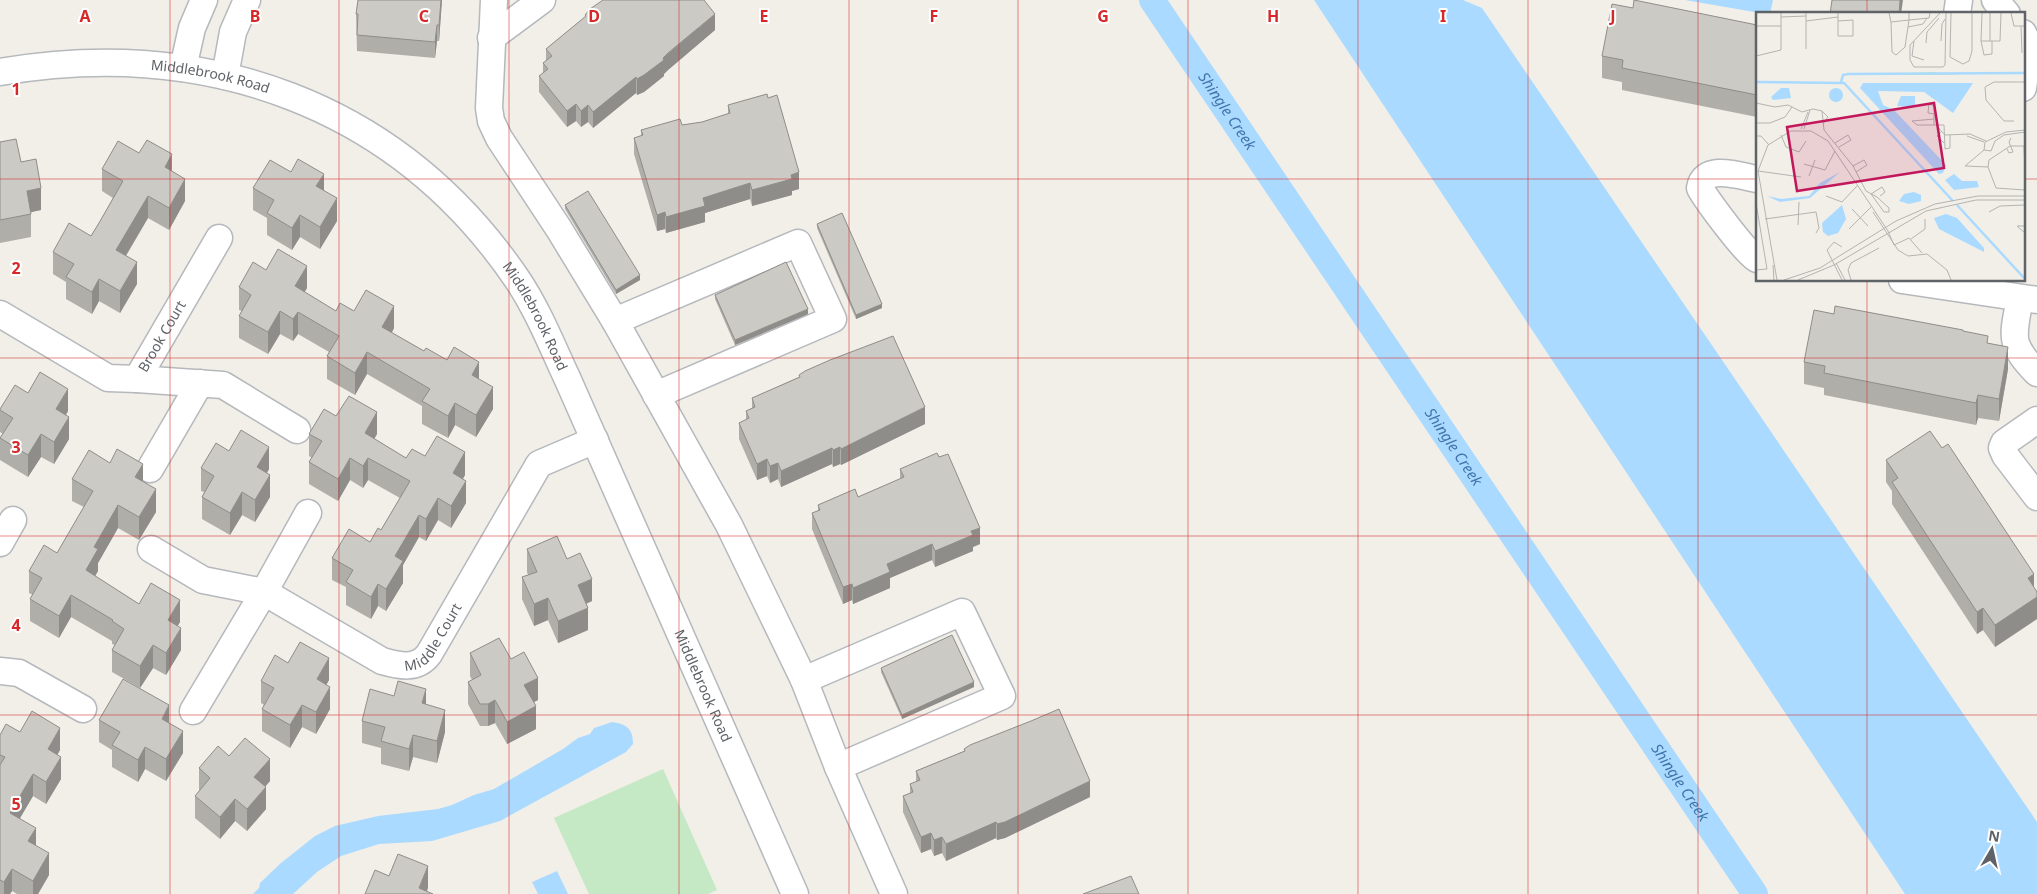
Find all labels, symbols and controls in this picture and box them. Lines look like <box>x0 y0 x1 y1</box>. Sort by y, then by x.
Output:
text: A <box>79 5 91 27</box>
text: B <box>250 5 260 27</box>
text: C <box>419 5 429 27</box>
text: D <box>588 5 600 27</box>
text: E <box>760 5 769 27</box>
text: F <box>930 5 938 27</box>
text: G <box>1097 5 1109 27</box>
text: H <box>1267 5 1279 27</box>
text: I <box>1440 5 1446 27</box>
text: J <box>1608 5 1616 27</box>
inset map <box>1756 12 2024 281</box>
street label: Middlebrook Road <box>150 55 272 97</box>
water label: Shingle Creek <box>1194 68 1261 154</box>
text: 1 <box>11 78 21 100</box>
text: 2 <box>11 257 21 279</box>
street label: Middlebrook Road <box>499 258 572 374</box>
street label: Brook Court <box>133 297 190 375</box>
water label: Shingle Creek <box>1421 404 1488 490</box>
text: 3 <box>11 436 21 458</box>
street label: Middle Court <box>403 599 465 675</box>
text: 4 <box>11 614 21 636</box>
street label: Middlebrook Road <box>670 626 737 745</box>
water label: Shingle Creek <box>1647 739 1714 825</box>
text: 5 <box>11 793 21 815</box>
north arrow <box>1967 824 2017 874</box>
text: N <box>1987 825 2001 846</box>

